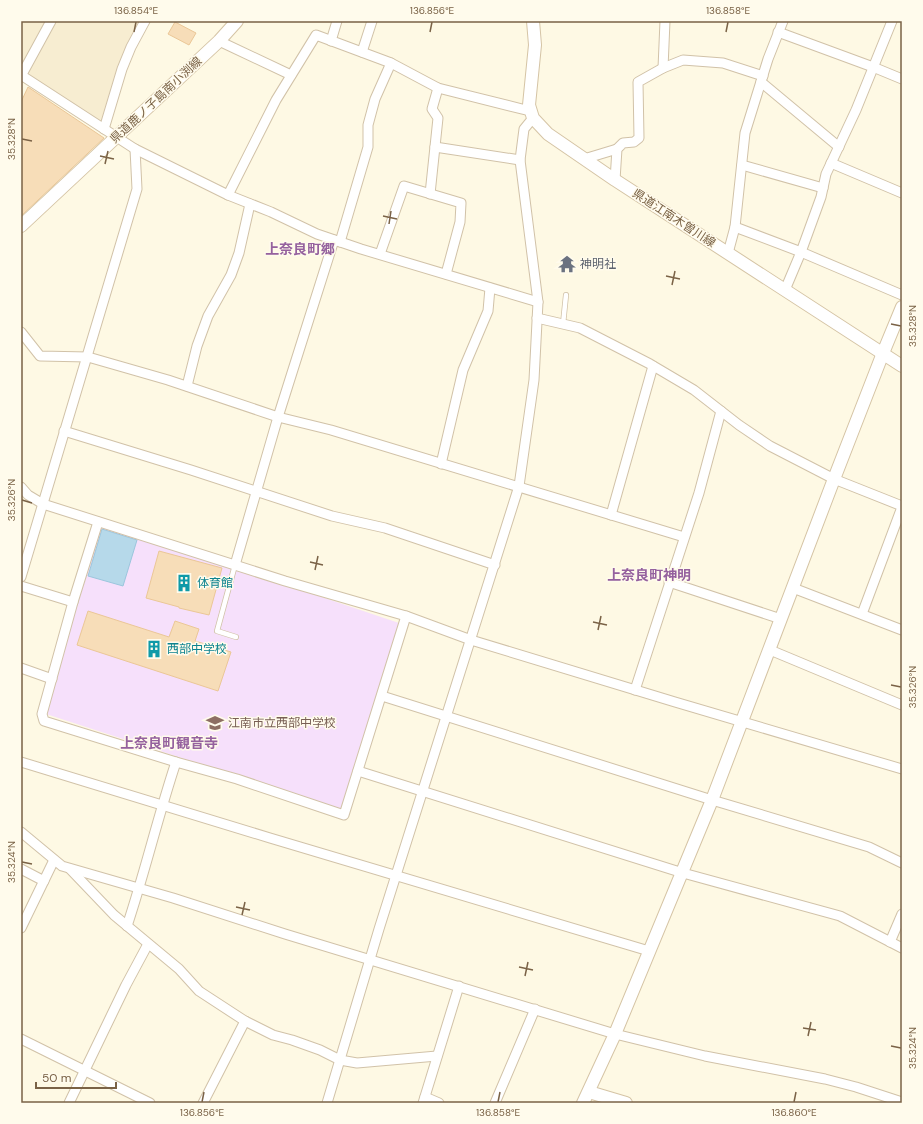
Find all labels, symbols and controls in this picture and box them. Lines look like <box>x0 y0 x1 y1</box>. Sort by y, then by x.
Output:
text: 136.854°E <box>114 4 158 17</box>
text: 136.856°E <box>410 4 455 17</box>
text: 136.858°E <box>706 4 750 17</box>
street label: 県道鹿ノ子島南小渕線 <box>107 53 205 147</box>
text: 35.328°N <box>5 118 18 160</box>
street label: 県道江南木曽川線 <box>629 185 719 251</box>
district label: 上奈良町郷 <box>265 240 335 258</box>
temple icon: 神明社 <box>557 254 577 274</box>
place label: 神明社 <box>580 256 616 272</box>
text: 35.328°N <box>906 305 919 347</box>
text: 35.326°N <box>5 479 18 521</box>
district label: 上奈良町神明 <box>607 566 691 584</box>
building icon: 体育館 <box>174 573 194 593</box>
place label: 体育館 <box>197 575 233 591</box>
building icon: 西部中学校 <box>144 639 164 659</box>
place label: 西部中学校 <box>167 641 227 657</box>
text: 35.326°N <box>906 666 919 708</box>
school or university icon: 江南市立西部中学校 <box>205 713 225 733</box>
place label: 江南市立西部中学校 <box>228 715 336 731</box>
district label: 上奈良町観音寺 <box>120 734 218 752</box>
text: 35.324°N <box>5 841 18 883</box>
text: 35.324°N <box>906 1027 919 1069</box>
scale bar <box>36 1064 116 1090</box>
text: 50 m <box>42 1070 71 1086</box>
text: 136.856°E <box>180 1106 225 1119</box>
text: 136.858°E <box>476 1106 520 1119</box>
text: 136.860°E <box>771 1106 817 1119</box>

